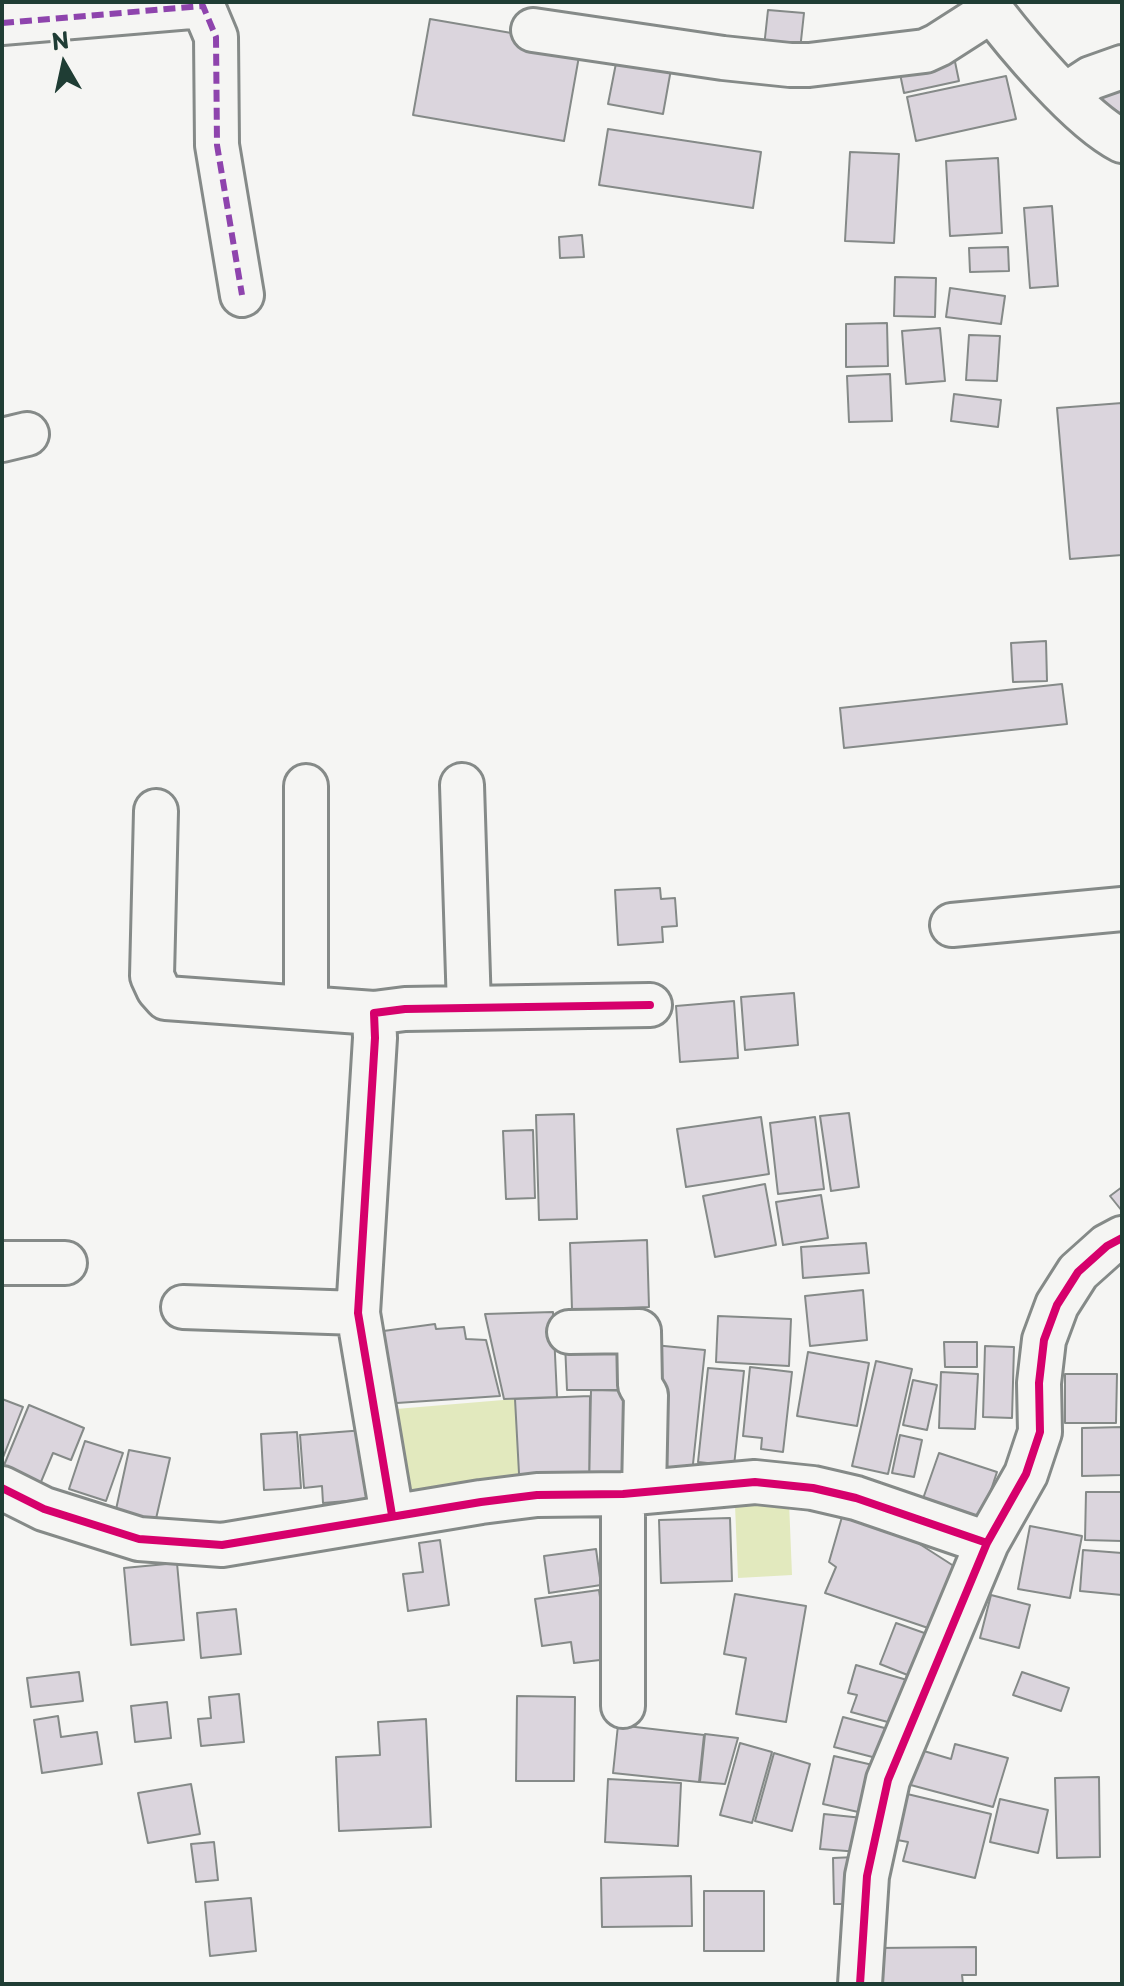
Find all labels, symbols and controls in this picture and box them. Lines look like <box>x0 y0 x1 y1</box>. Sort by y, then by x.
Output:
text: N <box>49 22 71 57</box>
north arrow <box>24 24 104 104</box>

